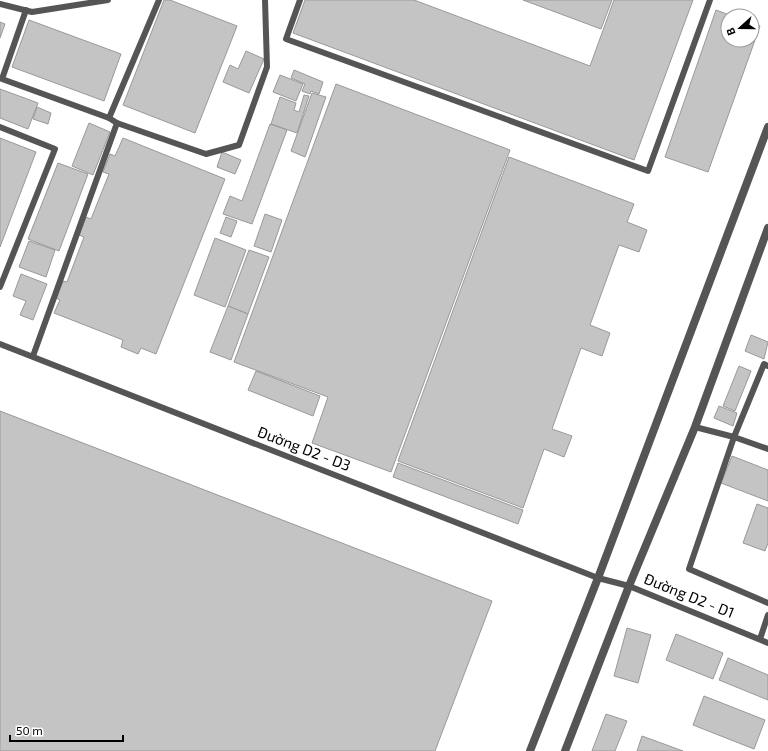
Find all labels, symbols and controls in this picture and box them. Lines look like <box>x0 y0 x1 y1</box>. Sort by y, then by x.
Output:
north arrow <box>720 8 760 48</box>
text: B <box>723 26 738 37</box>
street label: Đường D2 - D3 <box>255 422 353 474</box>
street label: Đường D2 - D1 <box>642 569 737 621</box>
scale bar <box>10 717 123 743</box>
text: 50 m <box>16 723 43 737</box>

